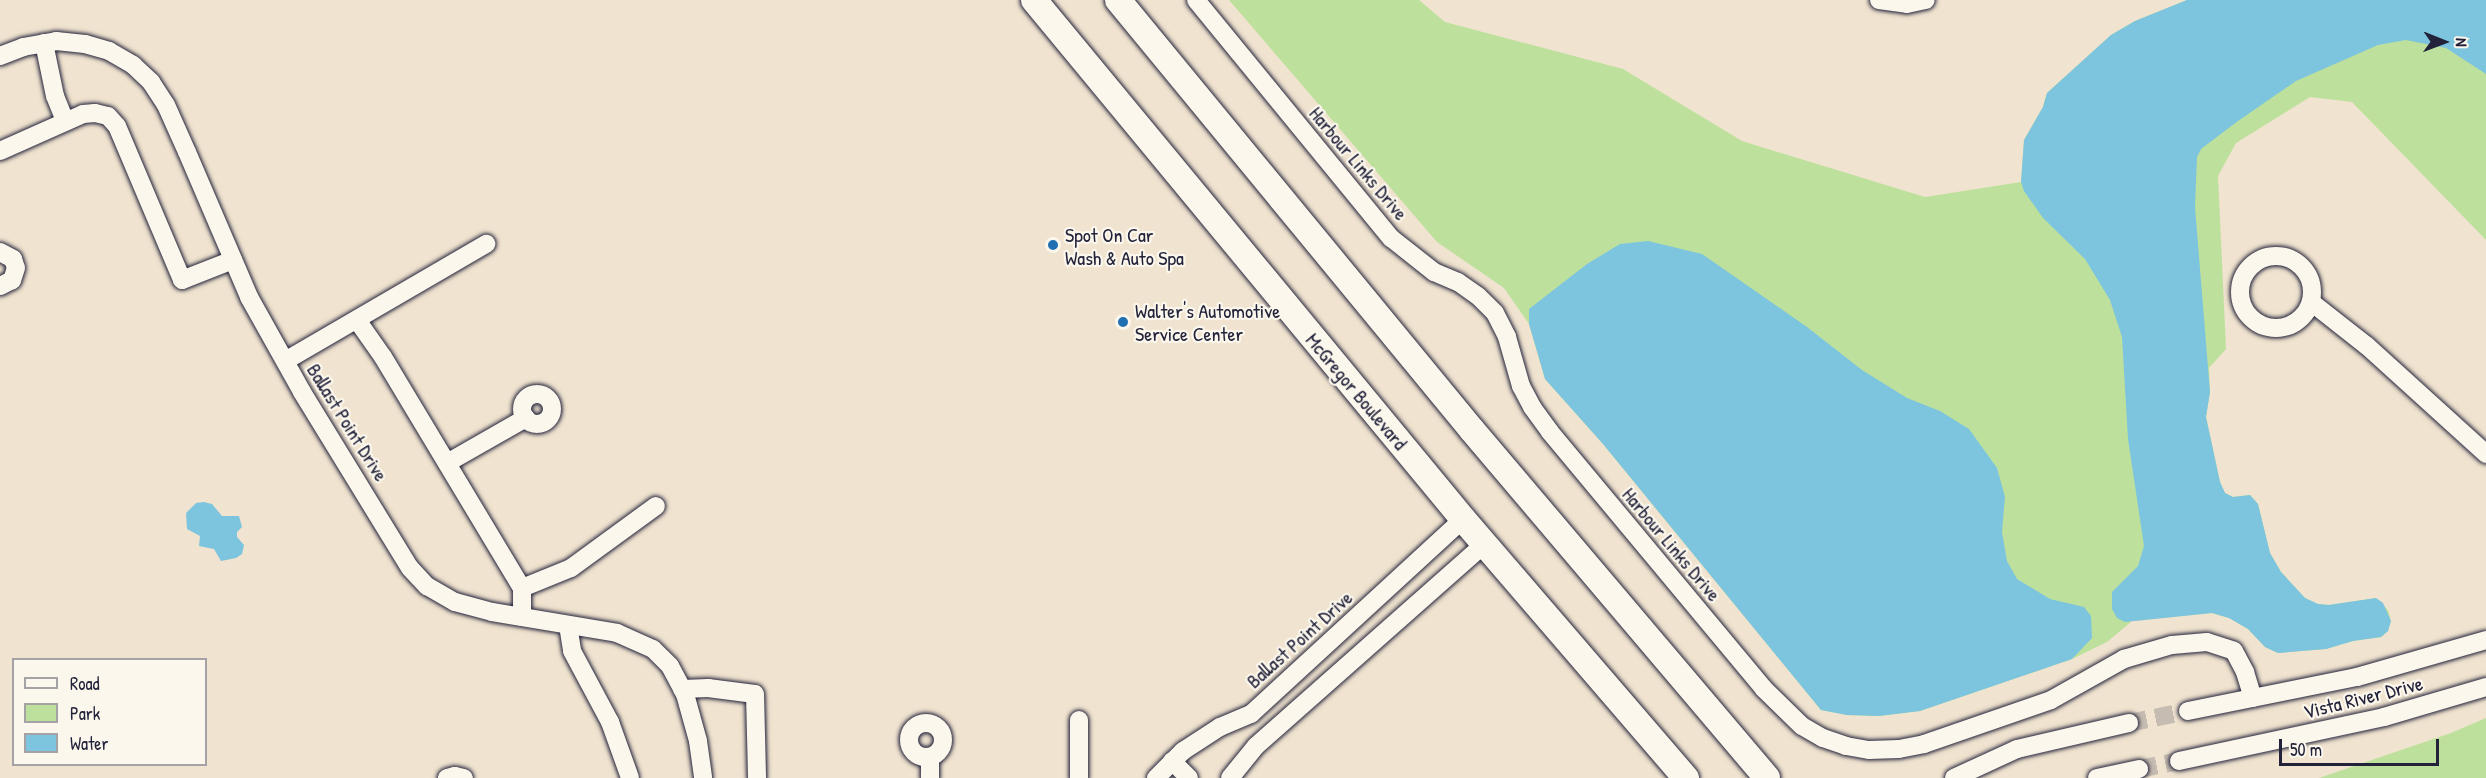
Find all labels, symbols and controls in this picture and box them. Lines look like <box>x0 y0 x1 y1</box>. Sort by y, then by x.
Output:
north arrow <box>2414 12 2474 72</box>
text: N <box>2451 38 2473 47</box>
street label: Harbour Links Drive <box>1305 101 1413 225</box>
place label: Spot On Car Wash & Auto Spa <box>1065 222 1184 269</box>
marker: Spot On Car Wash & Auto Spa <box>1046 238 1060 252</box>
place label: Walter's Automotive Service Center <box>1135 298 1280 345</box>
marker: Walter's Automotive Service Center <box>1116 315 1130 329</box>
street label: McGregor Boulevard <box>1301 328 1413 454</box>
street label: Ballast Point Drive <box>302 359 394 485</box>
street label: Harbour Links Drive <box>1618 482 1726 606</box>
street label: Ballast Point Drive <box>1241 585 1357 693</box>
legend <box>12 658 207 766</box>
text: Road <box>70 671 100 696</box>
street label: Vista River Drive <box>2301 671 2425 723</box>
text: Park <box>70 701 100 726</box>
scale bar <box>2282 727 2442 765</box>
text: Water <box>70 731 108 756</box>
text: 50 m <box>2290 737 2322 762</box>

